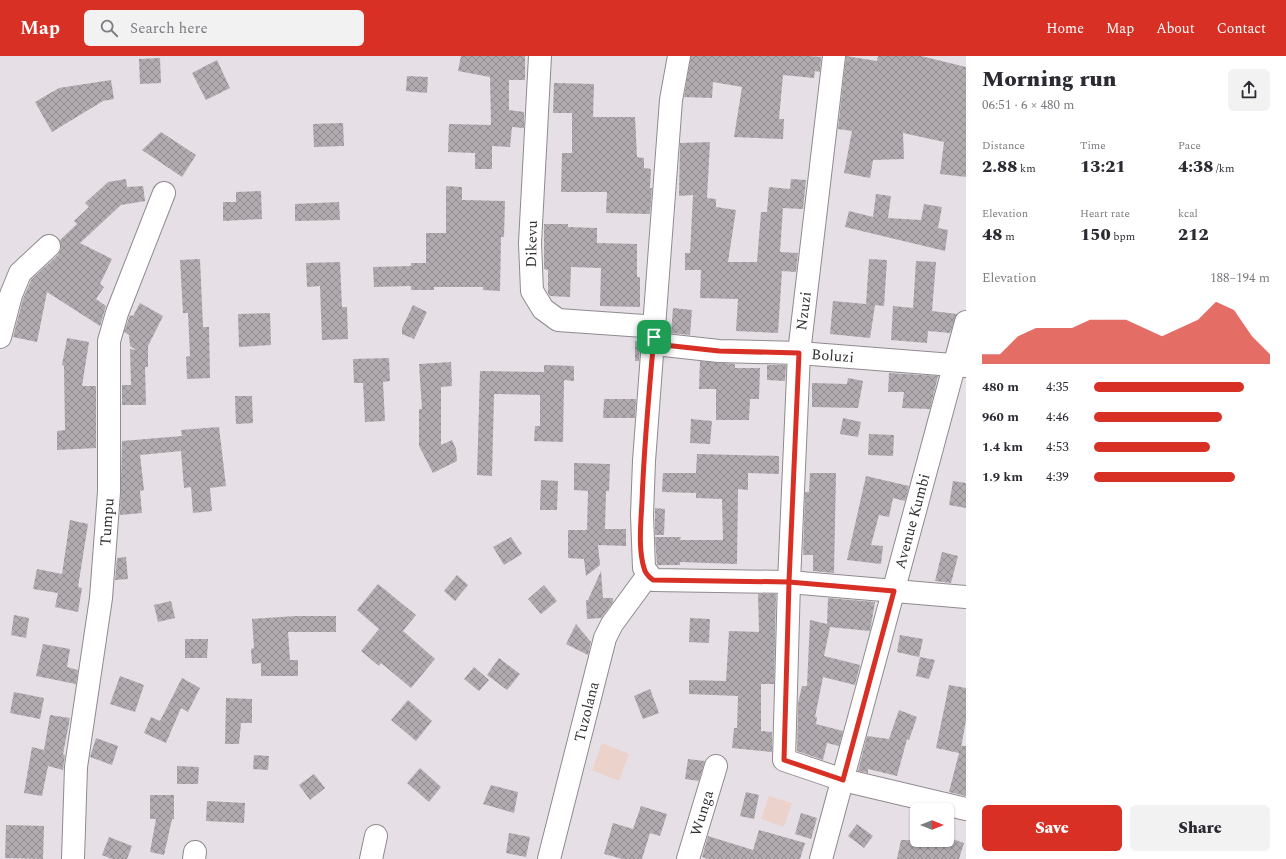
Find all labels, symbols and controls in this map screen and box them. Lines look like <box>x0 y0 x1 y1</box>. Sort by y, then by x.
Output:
search box <box>84 10 364 46</box>
text: Map <box>20 14 60 43</box>
icon: search <box>98 17 120 39</box>
text: Search here <box>130 17 208 40</box>
text: Home <box>1046 18 1084 39</box>
text: Map <box>1106 18 1134 39</box>
text: About <box>1156 18 1195 39</box>
text: Contact <box>1217 18 1266 39</box>
text: Morning run <box>982 63 1117 96</box>
button: share <box>1228 69 1270 111</box>
text: 06:51 · 6 × 480 m <box>982 95 1074 115</box>
text: Distance <box>982 137 1025 154</box>
text: Time <box>1080 137 1106 154</box>
text: Pace <box>1178 137 1201 154</box>
text: 2.88 <box>982 154 1017 180</box>
text: 13:21 <box>1080 154 1126 180</box>
text: 4:38 <box>1178 154 1213 180</box>
text: km <box>1017 160 1036 177</box>
text: /km <box>1213 160 1234 177</box>
text: Elevation <box>982 205 1028 222</box>
text: Heart rate <box>1080 205 1130 222</box>
text: kcal <box>1178 205 1198 222</box>
street label: Dikevu <box>520 220 544 268</box>
text: 48 <box>982 222 1002 248</box>
text: 150 <box>1080 222 1111 248</box>
text: 212 <box>1178 222 1209 248</box>
text: m <box>1002 228 1015 245</box>
text: bpm <box>1111 228 1135 245</box>
text: Elevation <box>982 268 1036 288</box>
text: 188–194 m <box>1210 268 1270 288</box>
street label: Nzuzi <box>790 290 818 332</box>
pin <box>637 320 671 354</box>
icon: arrive <box>643 326 665 348</box>
street label: Boluzi <box>810 342 855 369</box>
text: 480 m <box>982 377 1019 397</box>
text: 4:35 <box>1046 377 1069 397</box>
text: 960 m <box>982 407 1019 427</box>
text: 4:46 <box>1046 407 1069 427</box>
text: 1.4 km <box>982 437 1023 457</box>
text: 4:53 <box>1046 437 1069 457</box>
text: 1.9 km <box>982 467 1023 487</box>
text: 4:39 <box>1046 467 1069 487</box>
street label: Avenue Kumbi <box>888 471 936 571</box>
street label: Tumpu <box>93 497 120 547</box>
street label: Tuzolana <box>568 678 605 744</box>
street label: Wunga <box>684 787 720 839</box>
north arrow <box>910 803 954 847</box>
map controls <box>910 803 954 847</box>
button: Save <box>982 805 1122 851</box>
button: Share <box>1130 805 1270 851</box>

